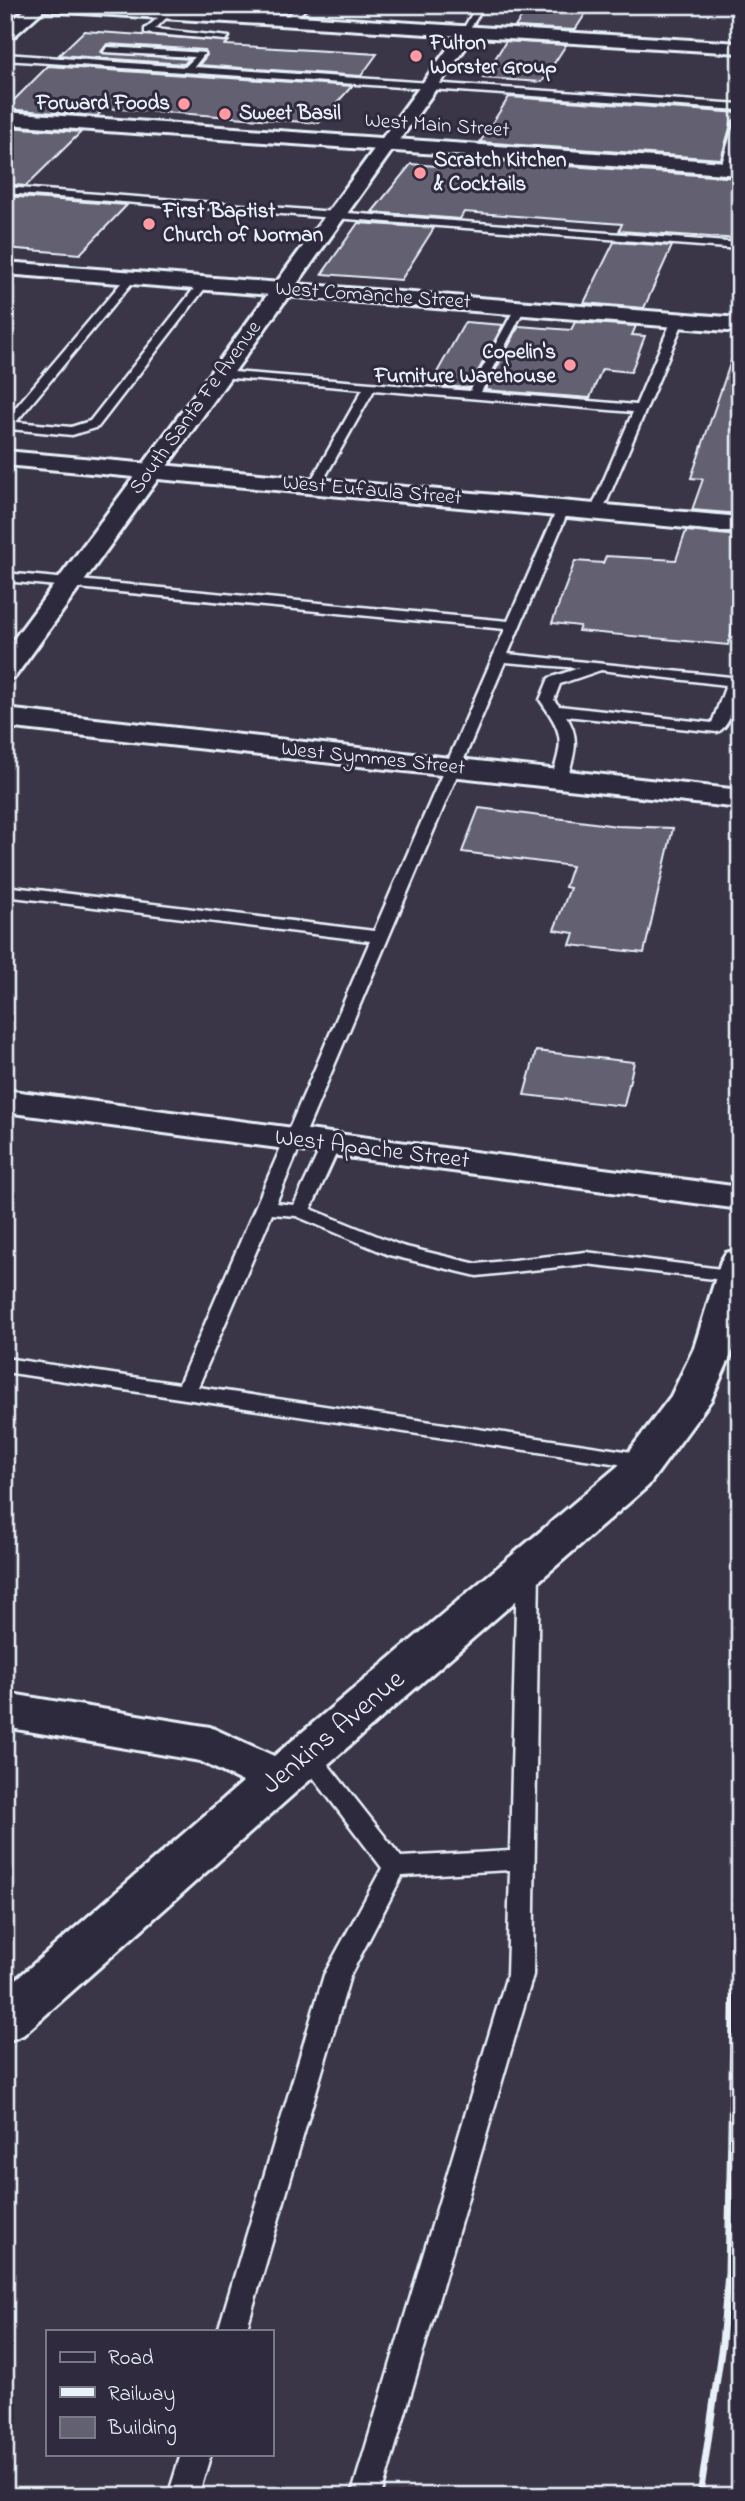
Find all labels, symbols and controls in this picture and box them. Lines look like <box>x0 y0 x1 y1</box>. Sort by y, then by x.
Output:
place label: Fulton Worster Group <box>429 29 557 83</box>
marker: Fulton Worster Group <box>408 48 424 64</box>
place label: Forward Foods <box>35 89 170 119</box>
marker: Forward Foods <box>176 96 192 112</box>
place label: Sweet Basil <box>239 99 341 129</box>
marker: Sweet Basil <box>217 106 233 122</box>
street label: West Main Street <box>364 106 510 146</box>
place label: Scratch Kitchen & Cocktails <box>433 146 566 200</box>
marker: Scratch Kitchen & Cocktails <box>412 165 428 181</box>
place label: First Baptist Church of Norman <box>162 197 323 251</box>
marker: First Baptist Church of Norman <box>141 216 157 232</box>
street label: West Comanche Street <box>274 274 472 318</box>
street label: South Santa Fe Avenue <box>123 314 270 501</box>
place label: Copelin's Furniture Warehouse <box>374 338 557 392</box>
marker: Copelin's Furniture Warehouse <box>562 357 578 373</box>
street label: West Eufaula Street <box>281 468 463 514</box>
street label: West Symmes Street <box>279 734 466 786</box>
street label: West Apache Street <box>273 1121 471 1179</box>
street label: Jenkins Avenue <box>253 1660 415 1805</box>
legend <box>46 2330 273 2456</box>
text: Road <box>108 2344 154 2374</box>
text: Railway <box>108 2380 175 2412</box>
text: Building <box>107 2414 177 2446</box>

